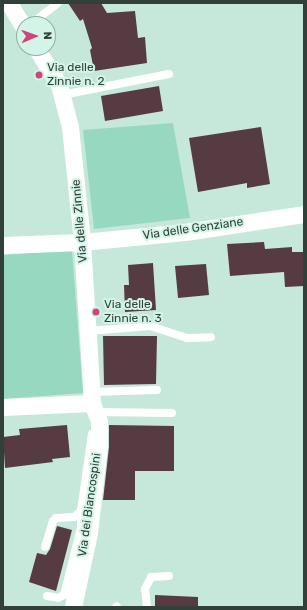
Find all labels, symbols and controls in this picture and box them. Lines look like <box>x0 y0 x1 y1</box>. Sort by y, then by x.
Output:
north arrow <box>16 16 56 56</box>
text: N <box>41 31 54 40</box>
place label: Via delle Zinnie n. 2 <box>47 61 104 89</box>
marker: Via delle Zinnie n. 2 <box>34 70 44 80</box>
street label: Via delle Zinnie <box>69 179 91 263</box>
street label: Via delle Genziane <box>142 215 244 243</box>
place label: Via delle Zinnie n. 3 <box>104 298 162 326</box>
marker: Via delle Zinnie n. 3 <box>91 307 101 317</box>
street label: Via dei Biancospini <box>76 452 104 558</box>

